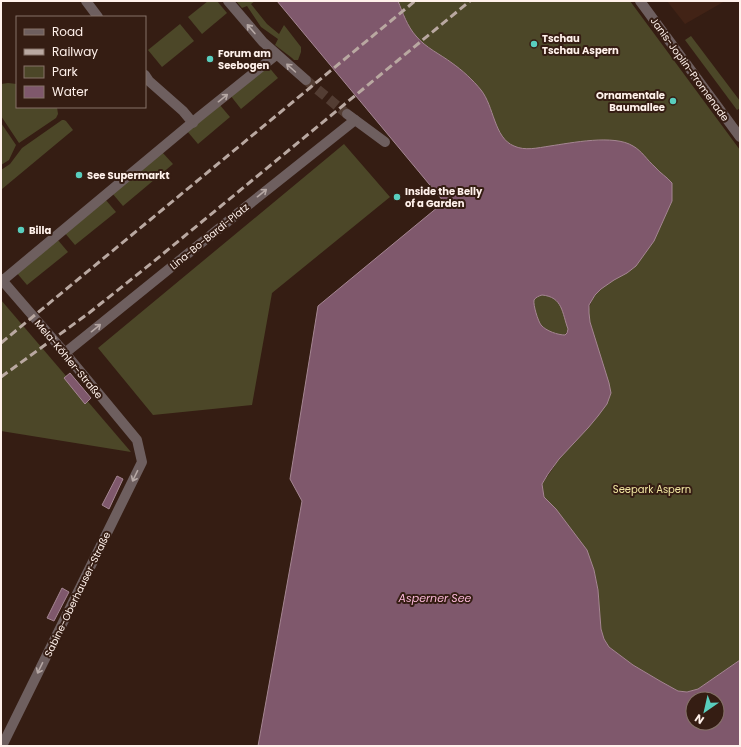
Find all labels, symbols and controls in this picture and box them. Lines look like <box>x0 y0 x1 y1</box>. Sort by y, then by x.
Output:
street label: Janis-Joplin-Promenade <box>647 14 733 124</box>
legend <box>16 16 146 108</box>
text: Road <box>52 23 83 40</box>
one-way arrow <box>247 23 256 34</box>
place label: Tschau Tschau Aspern <box>542 31 619 58</box>
marker: Tschau Tschau Aspern <box>529 39 539 49</box>
text: Railway <box>52 43 98 60</box>
place label: Forum am Seebogen <box>218 46 271 73</box>
marker: Forum am Seebogen <box>205 54 215 64</box>
text: Park <box>52 63 79 80</box>
one-way arrow <box>286 63 296 72</box>
text: Water <box>52 83 89 100</box>
place label: Ornamentale Baumallee <box>596 88 665 115</box>
one-way arrow <box>217 93 228 102</box>
marker: Ornamentale Baumallee <box>668 96 678 106</box>
place label: See Supermarkt <box>87 168 170 183</box>
marker: See Supermarkt <box>74 170 84 180</box>
place label: Inside the Belly of a Garden <box>405 184 483 211</box>
one-way arrow <box>256 189 267 198</box>
marker: Inside the Belly of a Garden <box>392 192 402 202</box>
street label: Lina-Bo-Bardi-Platz <box>166 199 252 273</box>
place label: Billa <box>29 223 51 238</box>
marker: Billa <box>16 225 26 235</box>
street label: Mela-Köhler-Straße <box>31 316 106 402</box>
one-way arrow <box>90 324 101 333</box>
one-way arrow <box>131 470 138 482</box>
park label: Seepark Aspern <box>613 482 691 497</box>
street label: Sabine-Oberhauser-Straße <box>41 529 114 659</box>
water label: Asperner See <box>398 590 472 606</box>
one-way arrow <box>36 662 43 674</box>
north arrow <box>685 691 725 731</box>
text: N <box>692 710 707 728</box>

